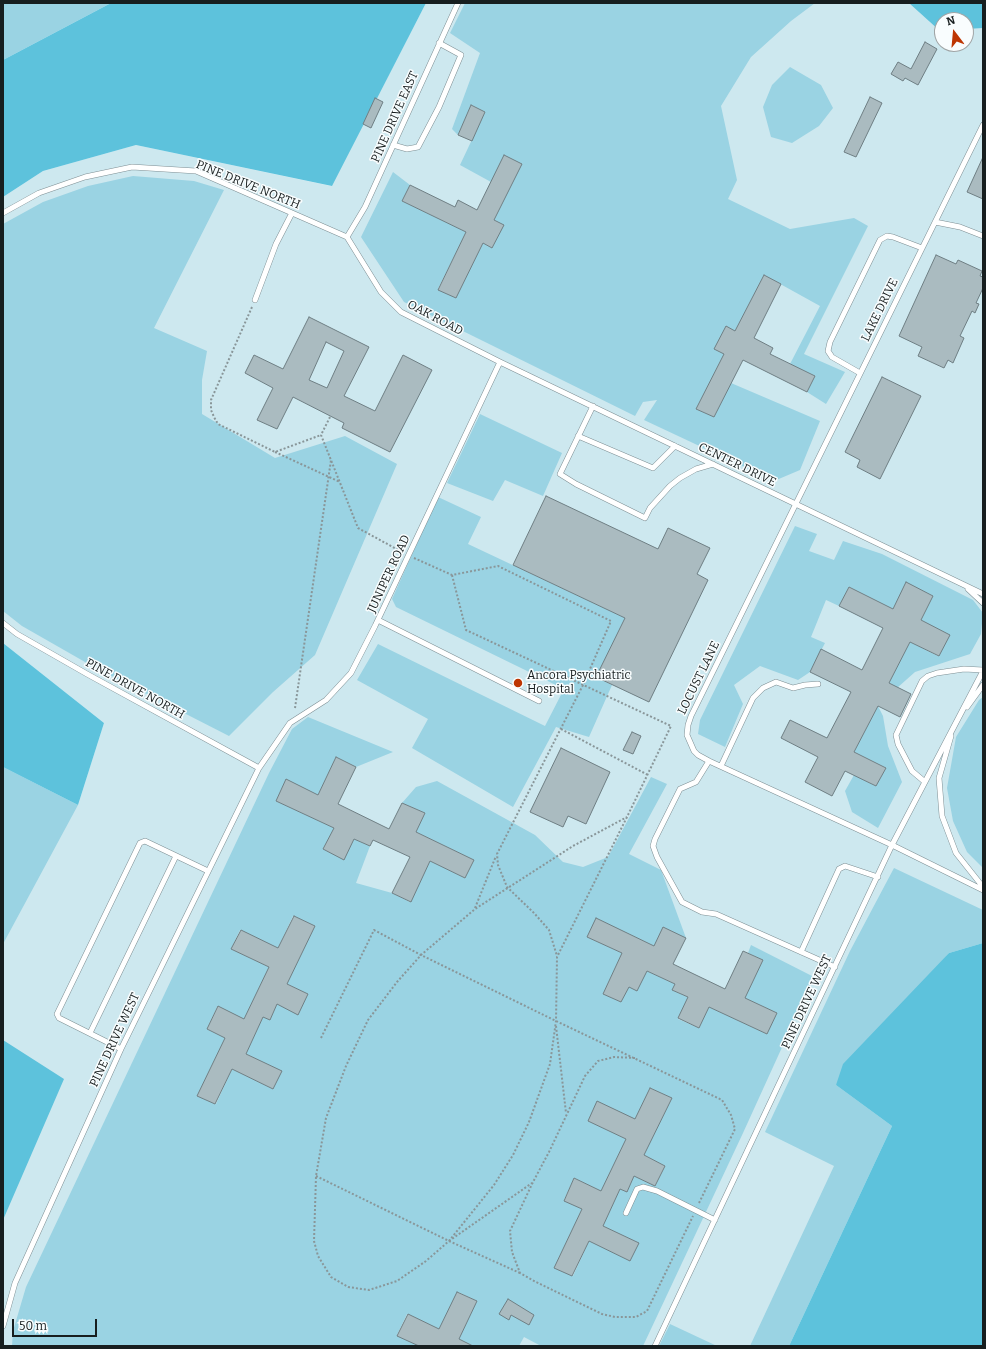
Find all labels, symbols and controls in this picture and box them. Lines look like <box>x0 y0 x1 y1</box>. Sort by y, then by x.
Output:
north arrow <box>934 12 974 52</box>
text: N <box>945 14 957 28</box>
street label: PINE DRIVE EAST <box>368 69 422 165</box>
street label: PINE DRIVE NORTH <box>194 158 302 212</box>
street label: LAKE DRIVE <box>859 276 901 344</box>
street label: OAK ROAD <box>405 297 465 339</box>
street label: CENTER DRIVE <box>696 440 778 490</box>
street label: JUNIPER ROAD <box>365 533 413 615</box>
street label: LOCUST LANE <box>675 639 723 717</box>
street label: PINE DRIVE NORTH <box>83 656 187 722</box>
place label: Ancora Psychiatric Hospital <box>527 669 631 697</box>
marker: Ancora Psychiatric Hospital <box>512 677 524 689</box>
street label: PINE DRIVE WEST <box>779 953 835 1051</box>
street label: PINE DRIVE WEST <box>87 991 143 1089</box>
scale bar <box>14 1311 99 1337</box>
text: 50 m <box>19 1319 47 1333</box>

